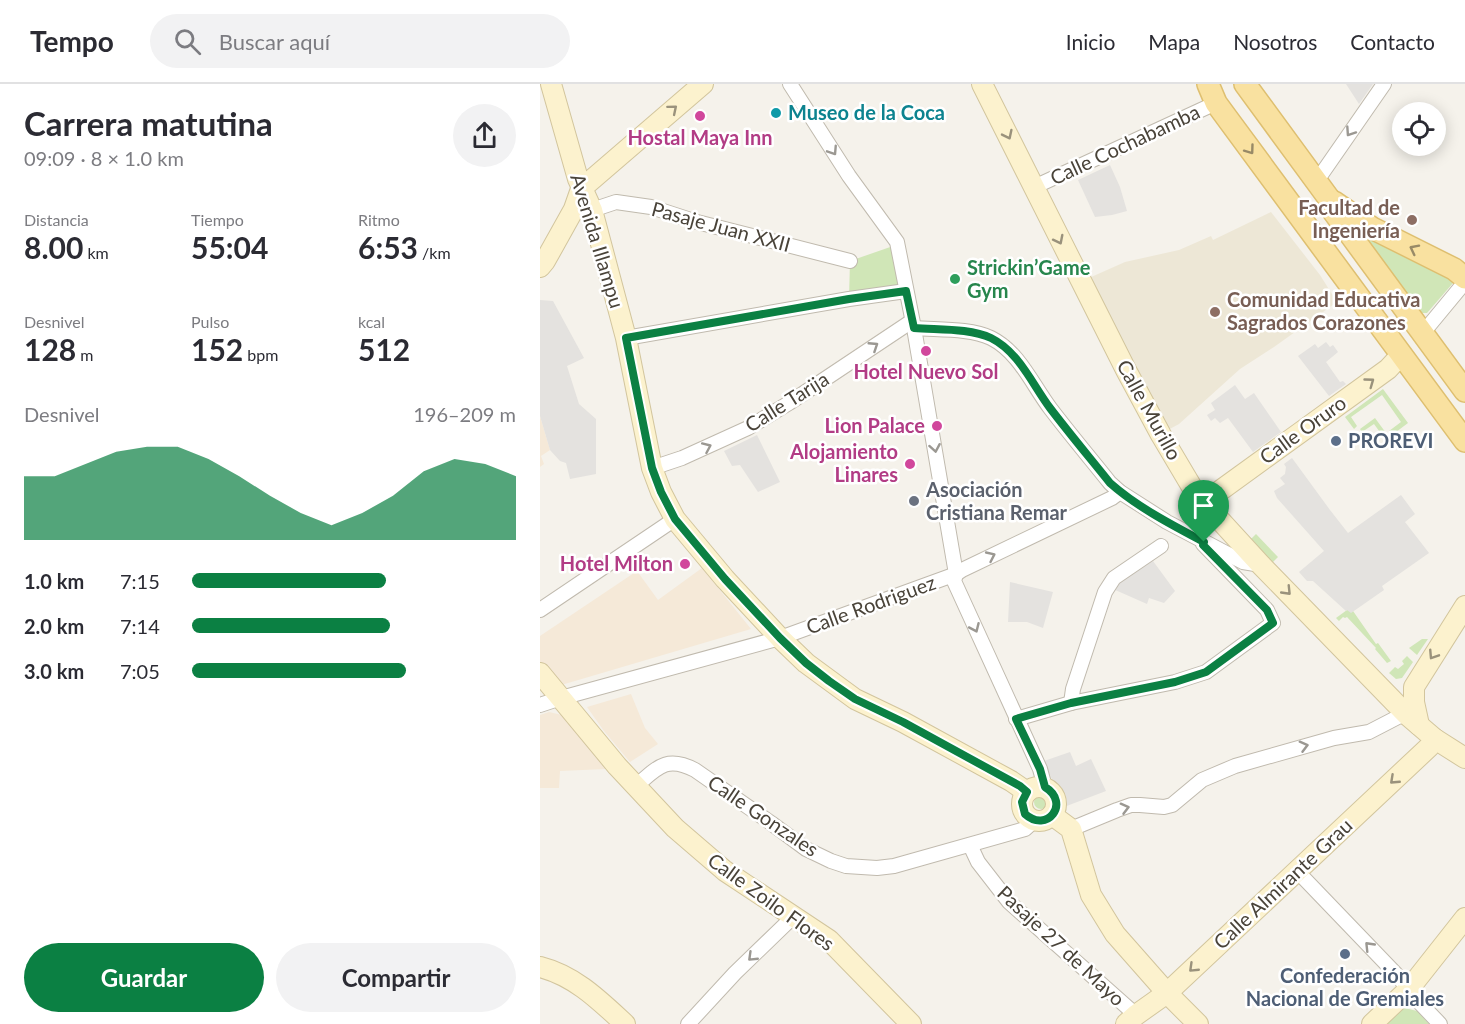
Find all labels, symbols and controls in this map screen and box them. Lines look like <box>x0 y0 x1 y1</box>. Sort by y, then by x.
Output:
search box <box>150 14 570 68</box>
text: Tempo <box>30 24 114 58</box>
icon: search <box>171 25 204 58</box>
text: Buscar aquí <box>219 28 330 55</box>
text: Inicio <box>1066 29 1115 54</box>
text: Mapa <box>1148 29 1200 54</box>
text: Nosotros <box>1233 29 1317 54</box>
text: Contacto <box>1350 29 1435 54</box>
street label: Calle Cochabamba <box>1046 99 1203 189</box>
place label: Museo de la Coca <box>788 100 945 124</box>
map controls <box>1392 102 1446 156</box>
button: locate <box>1392 102 1446 156</box>
text: Carrera matutina <box>24 103 273 143</box>
button: share <box>453 104 516 167</box>
one-way arrow <box>666 105 677 116</box>
marker: Museo de la Coca <box>769 106 783 120</box>
marker: Hostal Maya Inn <box>693 109 707 123</box>
place label: Hostal Maya Inn <box>628 125 772 149</box>
one-way arrow <box>1346 126 1358 136</box>
one-way arrow <box>1001 129 1012 140</box>
one-way arrow <box>826 144 837 155</box>
one-way arrow <box>1243 144 1254 155</box>
text: 09:09 · 8 × 1.0 km <box>24 146 184 170</box>
street label: Avenida Illampu <box>566 171 630 311</box>
place label: Facultad de Ingeniería <box>1298 195 1400 242</box>
street label: Pasaje Juan XXII <box>649 196 793 256</box>
text: Distancia <box>24 210 89 229</box>
text: Tiempo <box>191 210 244 229</box>
text: Ritmo <box>358 210 400 229</box>
marker: Facultad de Ingeniería <box>1405 213 1419 227</box>
text: 8.00 <box>24 229 83 265</box>
text: 55:04 <box>191 229 268 265</box>
text: 6:53 <box>358 229 418 265</box>
one-way arrow <box>1052 233 1064 244</box>
text: km <box>83 243 109 262</box>
text: /km <box>418 243 451 262</box>
one-way arrow <box>1410 245 1421 257</box>
place label: Strickin’Game Gym <box>967 255 1091 302</box>
marker: Strickin’Game Gym <box>948 272 962 286</box>
place label: Comunidad Educativa Sagrados Corazones <box>1227 287 1420 334</box>
marker: Comunidad Educativa Sagrados Corazones <box>1208 305 1222 319</box>
text: Desnivel <box>24 312 84 331</box>
text: Pulso <box>191 312 229 331</box>
text: kcal <box>358 312 385 331</box>
text: 128 <box>24 331 76 367</box>
text: 152 <box>191 331 243 367</box>
text: 512 <box>358 331 410 367</box>
one-way arrow <box>868 342 878 354</box>
marker: Hotel Nuevo Sol <box>919 344 933 358</box>
text: m <box>76 345 93 364</box>
text: bpm <box>243 345 278 364</box>
street label: Calle Murillo <box>1113 355 1187 464</box>
place label: Hotel Nuevo Sol <box>853 359 999 383</box>
street label: Calle Tarija <box>740 366 833 436</box>
one-way arrow <box>1363 378 1374 389</box>
street label: Calle Oruro <box>1255 390 1350 469</box>
text: Desnivel <box>24 402 100 426</box>
text: 196–209 m <box>413 402 516 426</box>
place label: Lion Palace <box>824 413 925 437</box>
marker: Lion Palace <box>930 419 944 433</box>
place label: PROREVI <box>1348 428 1433 452</box>
marker: PROREVI <box>1329 434 1343 448</box>
place label: Alojamiento Linares <box>789 439 898 486</box>
one-way arrow <box>701 442 712 454</box>
one-way arrow <box>928 444 940 453</box>
marker: Alojamiento Linares <box>903 457 917 471</box>
place label: Asociación Cristiana Remar <box>925 477 1068 524</box>
pin <box>1178 480 1229 542</box>
icon: arrive <box>1187 489 1220 522</box>
marker: Asociación Cristiana Remar <box>907 494 921 508</box>
place label: Hotel Milton <box>560 551 673 575</box>
one-way arrow <box>984 551 995 563</box>
marker: Hotel Milton <box>678 557 692 571</box>
text: 1.0 km <box>24 569 84 593</box>
text: 7:15 <box>120 569 160 593</box>
street label: Calle Rodriguez <box>803 570 939 639</box>
one-way arrow <box>1279 583 1290 594</box>
text: 2.0 km <box>24 614 84 638</box>
text: 7:14 <box>120 614 160 638</box>
one-way arrow <box>968 621 980 632</box>
one-way arrow <box>1429 648 1440 659</box>
text: 3.0 km <box>24 659 84 683</box>
text: 7:05 <box>120 659 160 683</box>
one-way arrow <box>1299 740 1309 753</box>
street label: Calle Gonzales <box>704 769 823 861</box>
one-way arrow <box>1390 773 1401 784</box>
one-way arrow <box>1120 802 1130 815</box>
street label: Calle Almirante Grau <box>1208 813 1357 954</box>
street label: Calle Zoilo Flores <box>704 847 840 955</box>
street label: Pasaje 27 de Mayo <box>993 880 1130 1010</box>
button: Guardar <box>24 943 264 1012</box>
button: Compartir <box>276 943 516 1012</box>
one-way arrow <box>1365 943 1376 953</box>
marker: Confederación Nacional de Gremiales <box>1338 947 1352 961</box>
one-way arrow <box>748 950 759 961</box>
one-way arrow <box>1189 961 1199 972</box>
place label: Confederación Nacional de Gremiales <box>1246 963 1444 1010</box>

